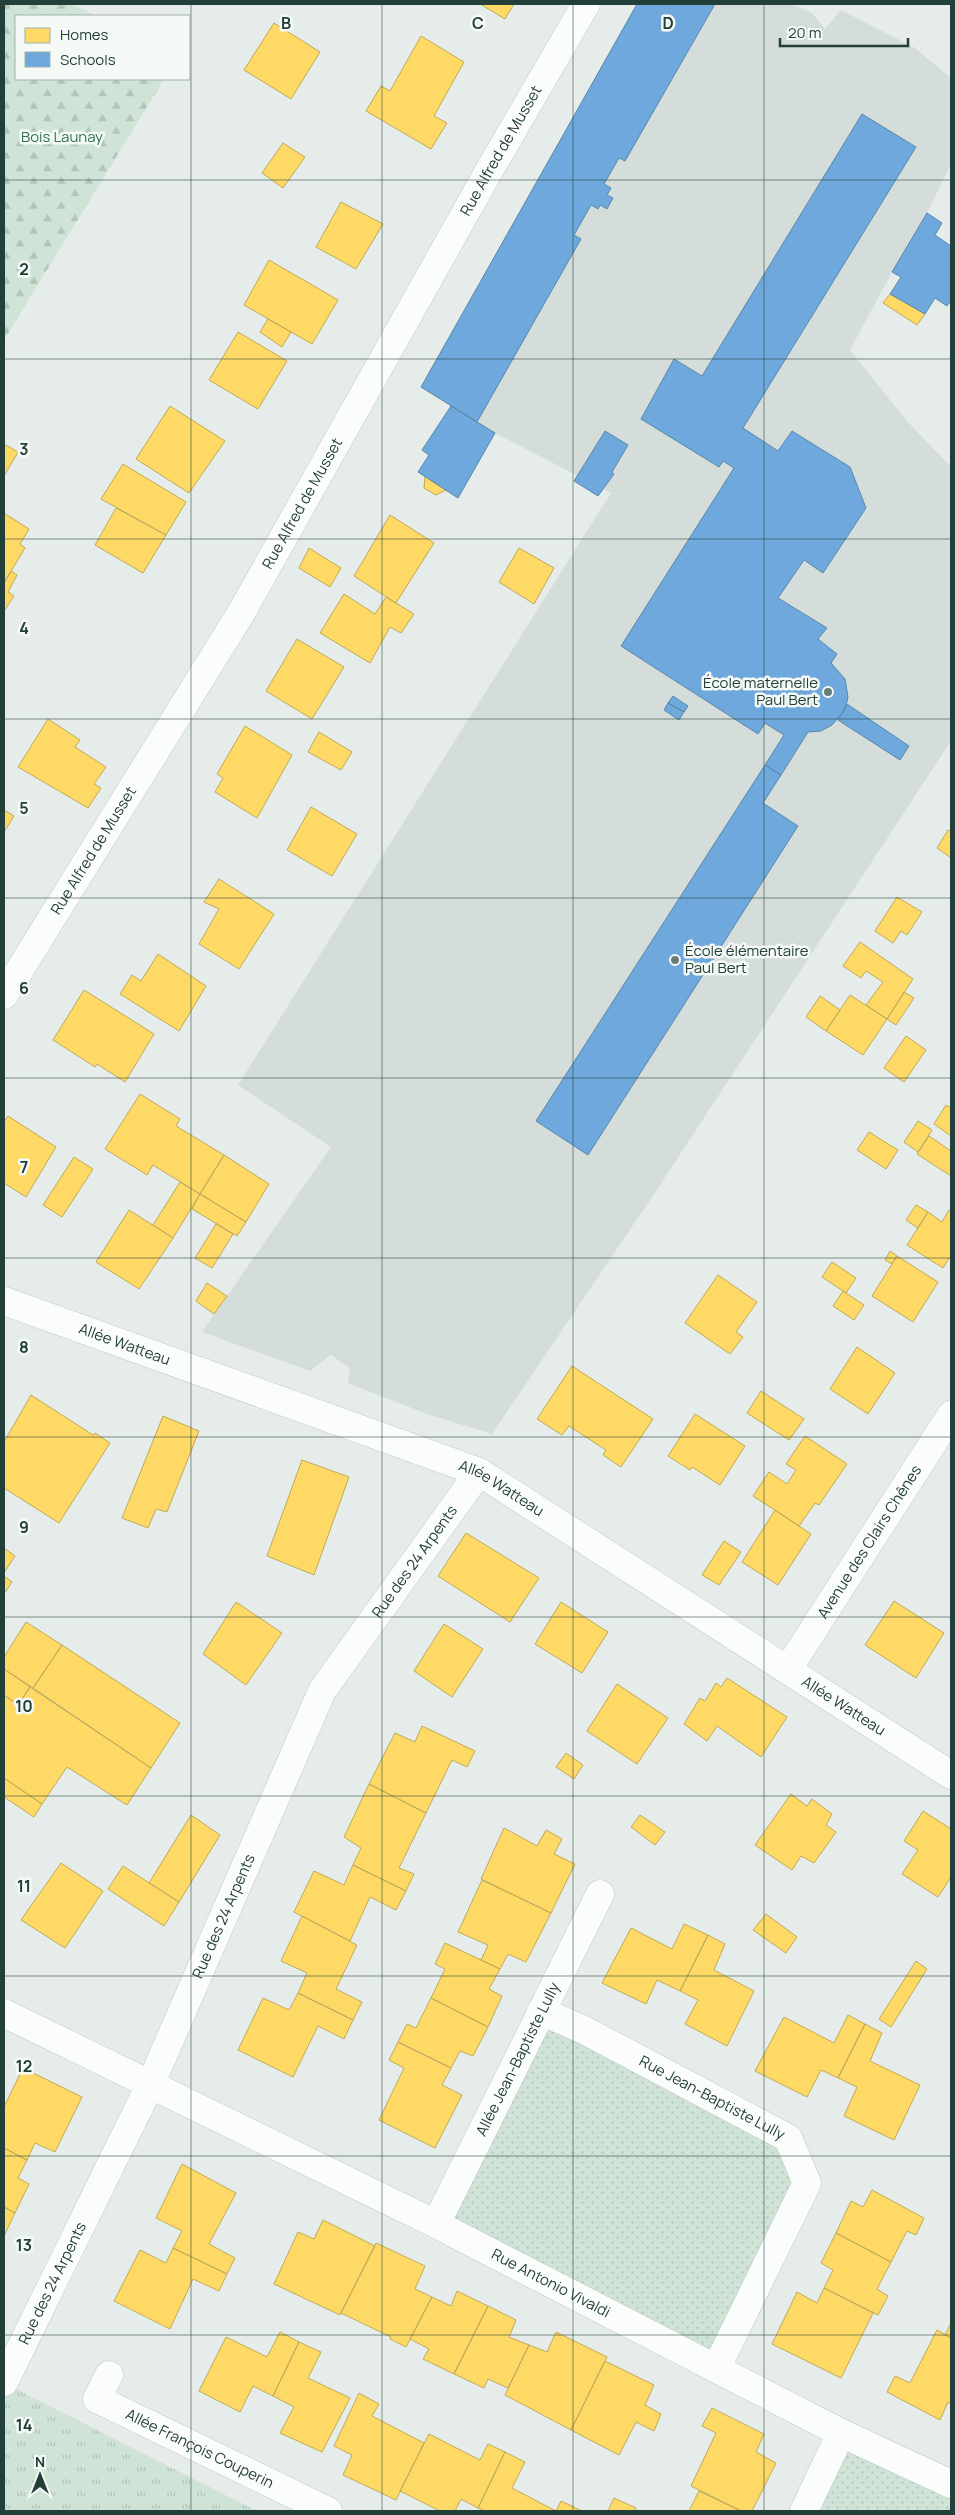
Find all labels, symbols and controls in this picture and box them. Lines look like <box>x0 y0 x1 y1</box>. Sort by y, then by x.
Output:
text: B <box>281 12 291 34</box>
text: C <box>472 12 484 34</box>
text: D <box>662 12 674 34</box>
legend <box>15 15 190 80</box>
scale bar <box>780 15 908 47</box>
text: 20 m <box>788 22 821 43</box>
text: Homes <box>60 24 109 45</box>
text: Schools <box>60 49 116 70</box>
street label: Rue Alfred de Musset <box>455 81 546 219</box>
park label: Bois Launay <box>21 126 103 147</box>
text: 2 <box>19 258 29 280</box>
street label: Rue Alfred de Musset <box>257 434 347 573</box>
text: 3 <box>19 438 29 460</box>
text: 4 <box>19 617 29 639</box>
place label: École maternelle Paul Bert <box>703 672 818 710</box>
marker: École maternelle Paul Bert <box>822 686 834 698</box>
street label: Rue Alfred de Musset <box>45 782 141 918</box>
text: 5 <box>19 797 29 819</box>
place label: École élémentaire Paul Bert <box>685 940 809 978</box>
marker: École élémentaire Paul Bert <box>669 954 681 966</box>
text: 6 <box>19 977 29 999</box>
text: 7 <box>20 1156 28 1178</box>
street label: Allée Watteau <box>76 1318 173 1370</box>
text: 8 <box>19 1336 29 1358</box>
street label: Allée Watteau <box>456 1455 548 1521</box>
street label: Avenue des Clairs Chênes <box>812 1461 926 1623</box>
street label: Rue des 24 Arpents <box>367 1501 462 1622</box>
text: 9 <box>19 1516 29 1538</box>
street label: Allée Watteau <box>798 1671 890 1740</box>
text: 10 <box>15 1695 33 1717</box>
street label: Rue des 24 Arpents <box>187 1850 260 1982</box>
text: 11 <box>17 1875 31 1897</box>
street label: Allée Jean-Baptiste Lully <box>470 1979 565 2139</box>
street label: Rue Jean-Baptiste Lully <box>636 2050 789 2145</box>
text: 12 <box>16 2055 32 2077</box>
street label: Rue des 24 Arpents <box>13 2218 91 2348</box>
text: 13 <box>16 2234 32 2256</box>
street label: Rue Antonio Vivaldi <box>488 2243 614 2322</box>
street label: Allée François Couperin <box>122 2403 278 2493</box>
text: 14 <box>16 2414 32 2436</box>
north arrow <box>15 2450 65 2500</box>
text: N <box>35 2452 45 2471</box>

